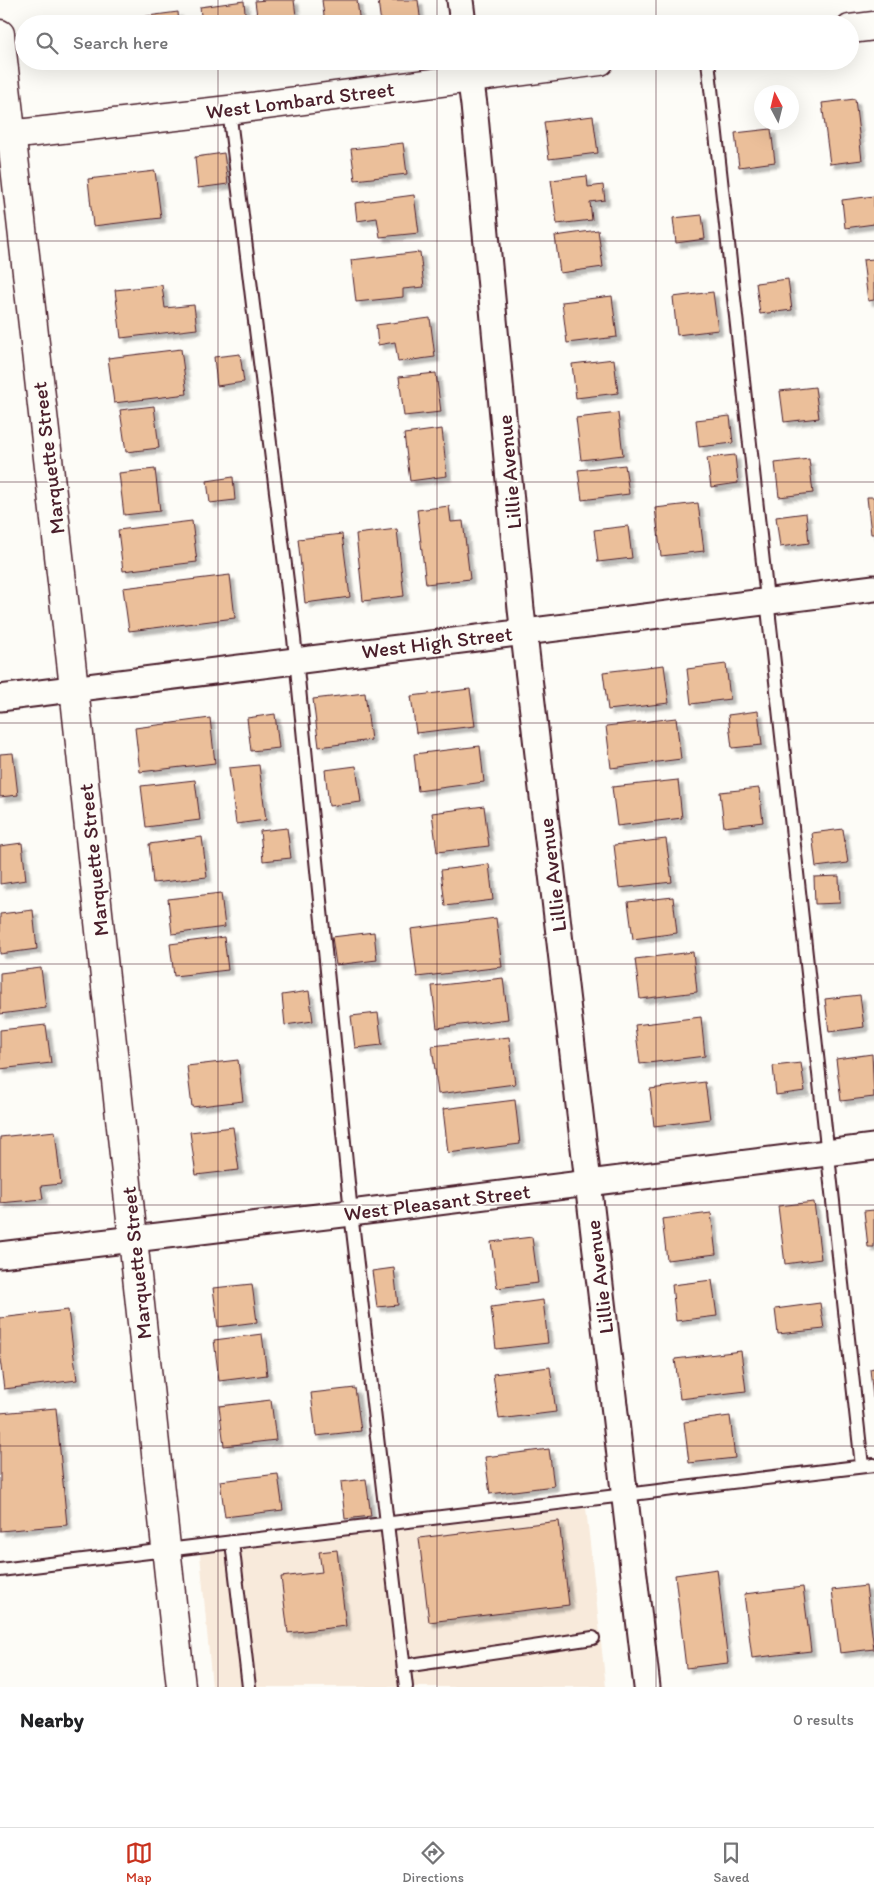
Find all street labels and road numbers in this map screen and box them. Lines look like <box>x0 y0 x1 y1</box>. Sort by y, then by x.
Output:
street label: West Lombard Street <box>204 76 396 124</box>
street label: Marquette Street <box>26 380 70 536</box>
street label: Lillie Avenue <box>492 414 526 530</box>
street label: West High Street <box>360 620 514 664</box>
street label: Marquette Street <box>73 782 113 938</box>
street label: Lillie Avenue <box>533 817 571 933</box>
street label: West Pleasant Street <box>342 1178 532 1226</box>
street label: Marquette Street <box>116 1185 156 1341</box>
street label: Lillie Avenue <box>580 1219 618 1335</box>

